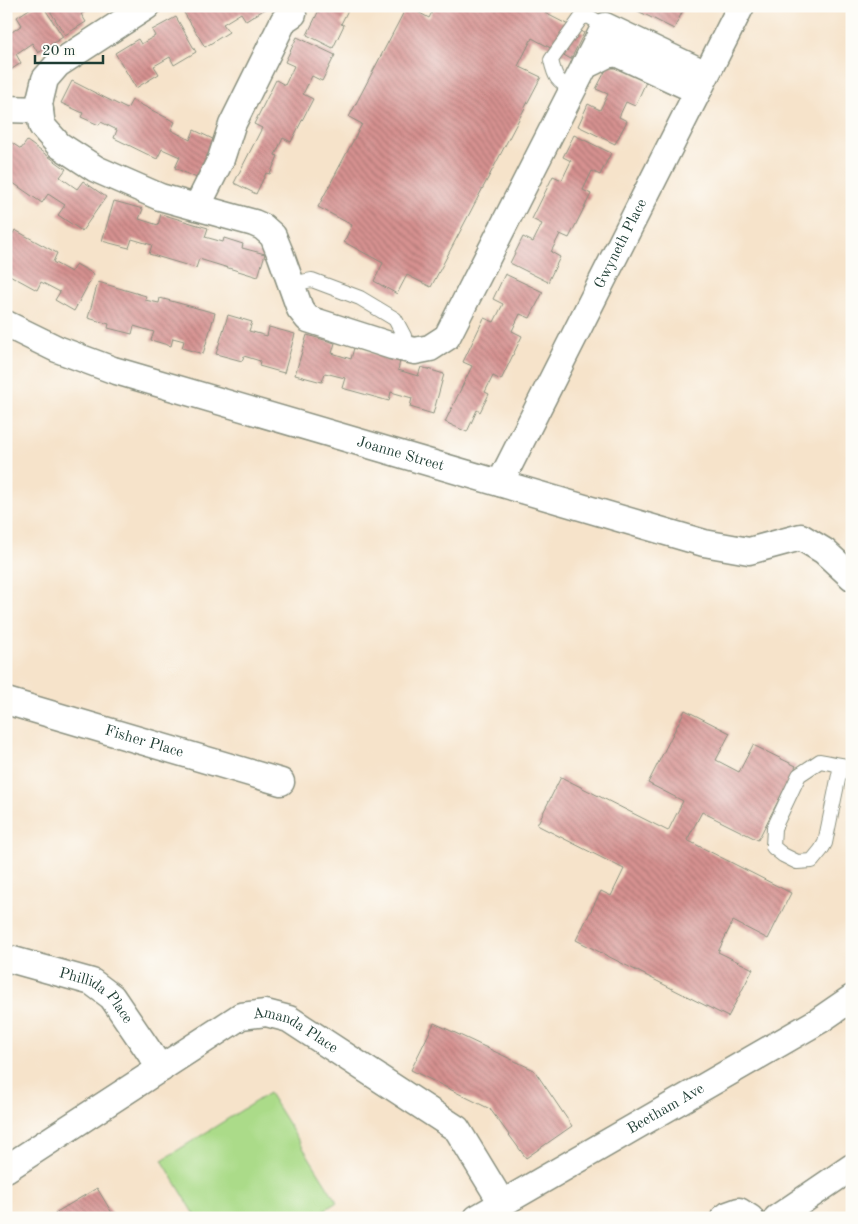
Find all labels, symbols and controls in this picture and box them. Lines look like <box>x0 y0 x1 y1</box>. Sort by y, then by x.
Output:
scale bar <box>35 32 102 64</box>
text: 20 m <box>42 44 76 59</box>
street label: Gwyneth Place <box>592 197 650 291</box>
street label: Joanne Street <box>355 434 446 474</box>
street label: Fisher Place <box>103 723 185 760</box>
street label: Phillida Place <box>57 966 135 1026</box>
street label: Amanda Place <box>252 1005 340 1056</box>
street label: Beetham Ave <box>625 1081 707 1137</box>

